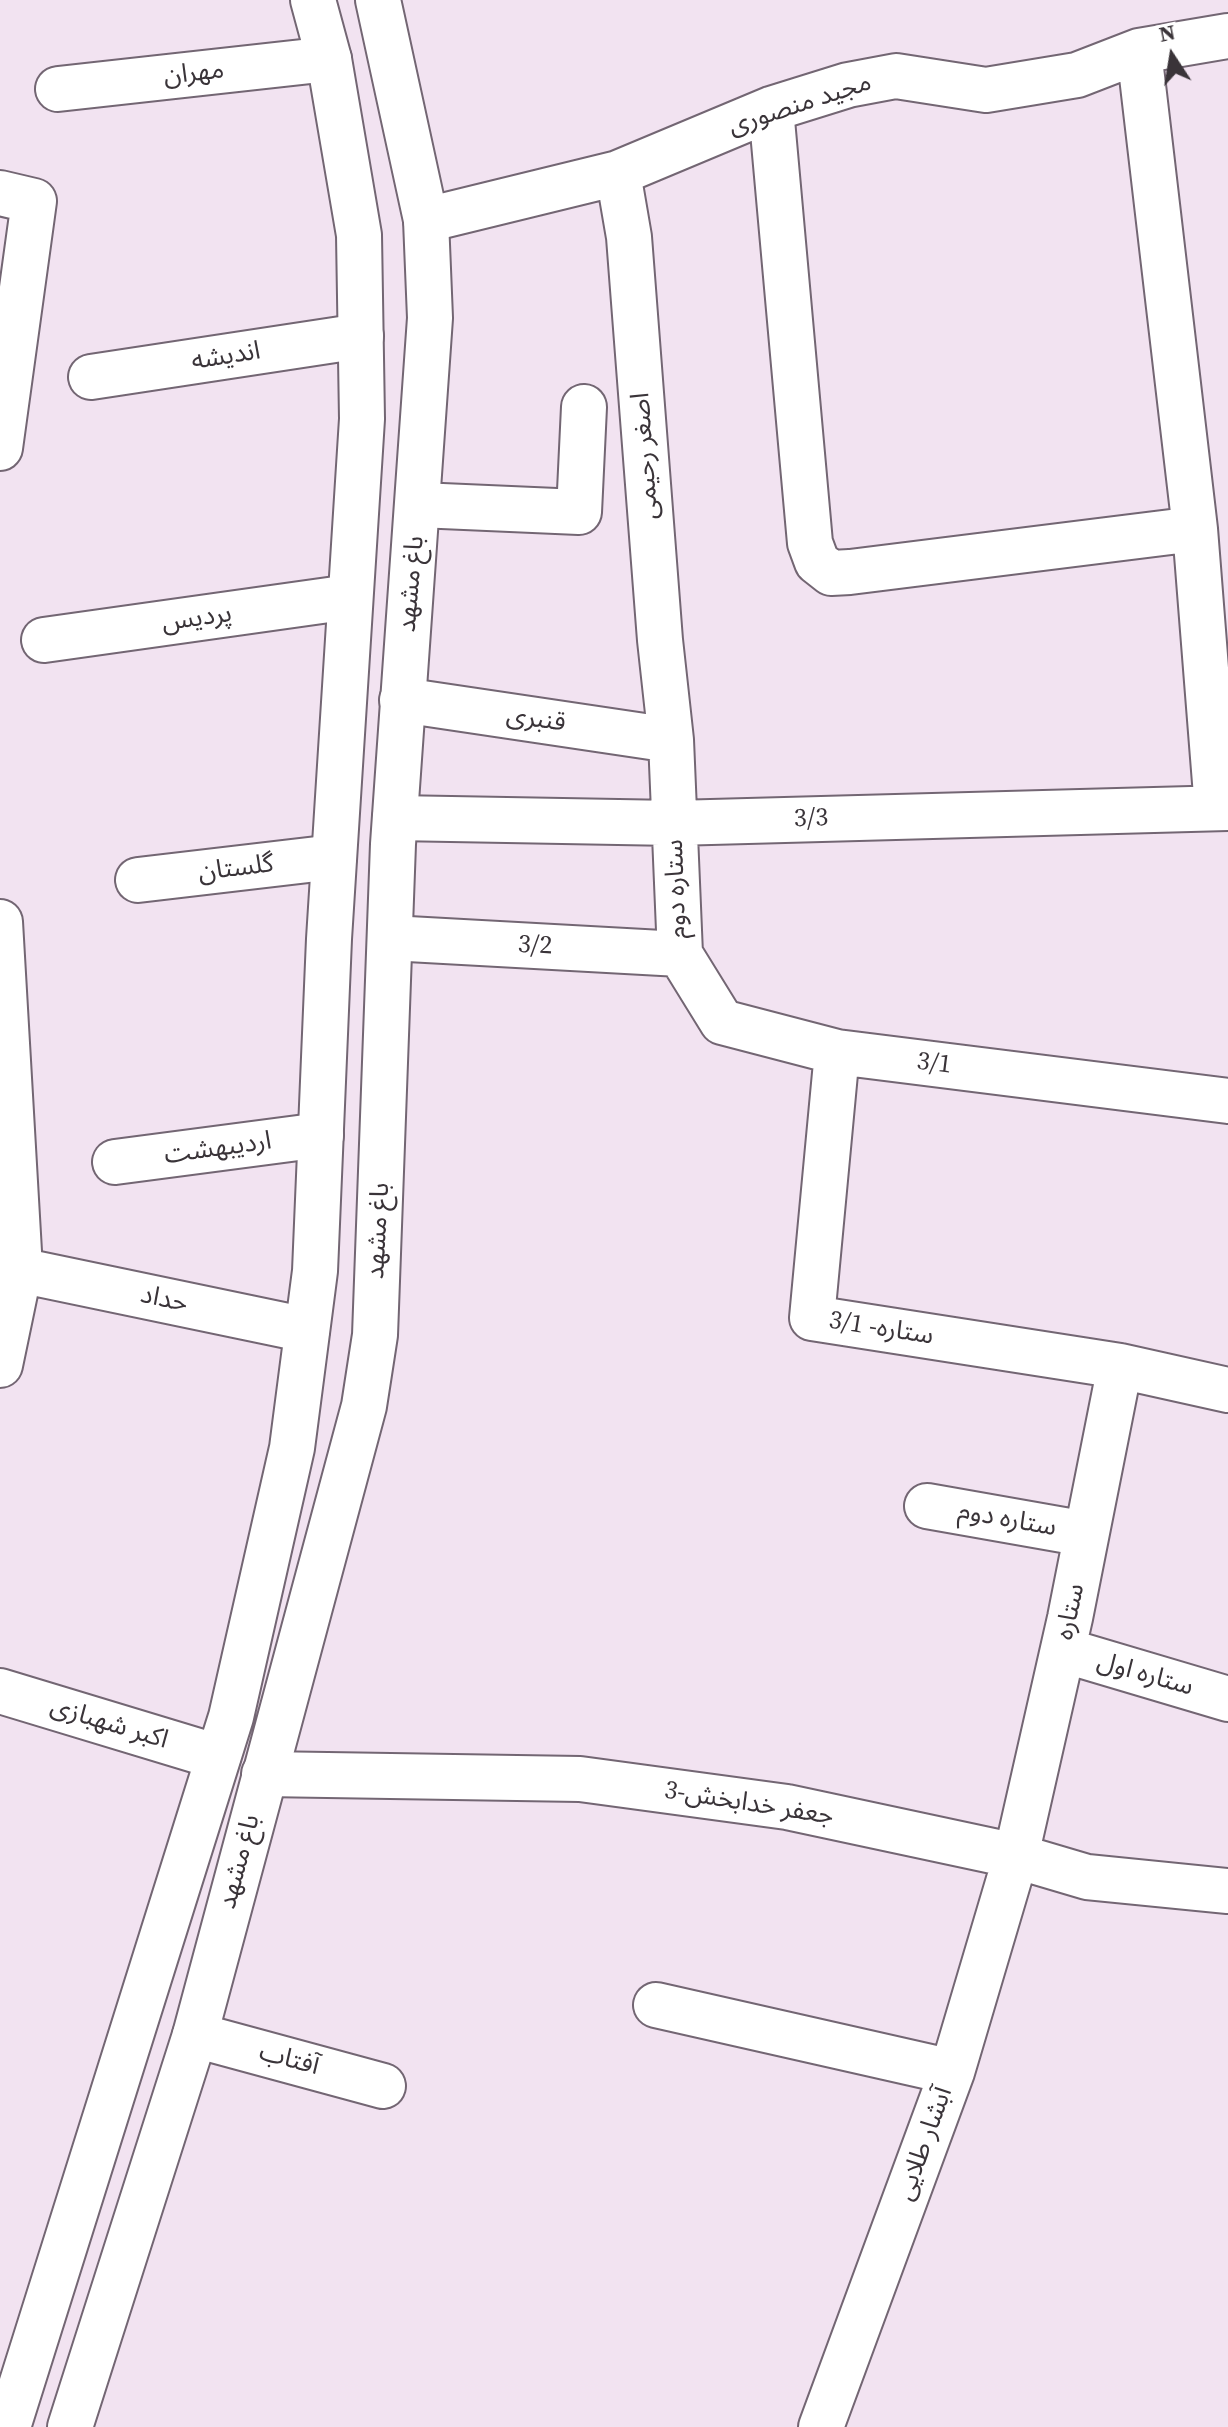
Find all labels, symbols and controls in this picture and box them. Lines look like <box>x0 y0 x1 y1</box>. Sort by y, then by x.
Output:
north arrow <box>1132 16 1212 96</box>
text: N <box>1156 16 1178 49</box>
street label: مهران <box>162 55 226 93</box>
street label: مجید منصوری <box>725 67 875 143</box>
street label: اندیشه <box>189 336 263 378</box>
street label: اصغر رحیمی <box>626 391 666 521</box>
street label: باغ مشهد <box>392 535 432 633</box>
street label: پردیس <box>160 599 234 639</box>
street label: قنبری <box>504 700 568 740</box>
street label: 3/3 <box>793 803 829 835</box>
street label: ستاره دوم <box>660 839 694 939</box>
street label: گلستان <box>197 849 275 889</box>
street label: 3/2 <box>517 930 553 962</box>
street label: 3/1 <box>915 1046 953 1082</box>
street label: اردیبهشت <box>162 1126 274 1172</box>
street label: باغ مشهد <box>361 1182 397 1280</box>
street label: حداد <box>137 1280 191 1320</box>
street label: ستاره- 3/1 <box>826 1305 936 1353</box>
street label: ستاره دوم <box>955 1496 1059 1544</box>
street label: ستاره <box>1050 1581 1092 1643</box>
street label: ستاره اول <box>1093 1646 1197 1704</box>
street label: اکبر شهبازی <box>46 1691 172 1757</box>
street label: جعفر خدابخش-3 <box>662 1775 836 1833</box>
street label: باغ مشهد <box>212 1811 268 1913</box>
street label: آفتاب <box>256 2037 322 2083</box>
street label: آبشار طلایی <box>890 2083 960 2205</box>

